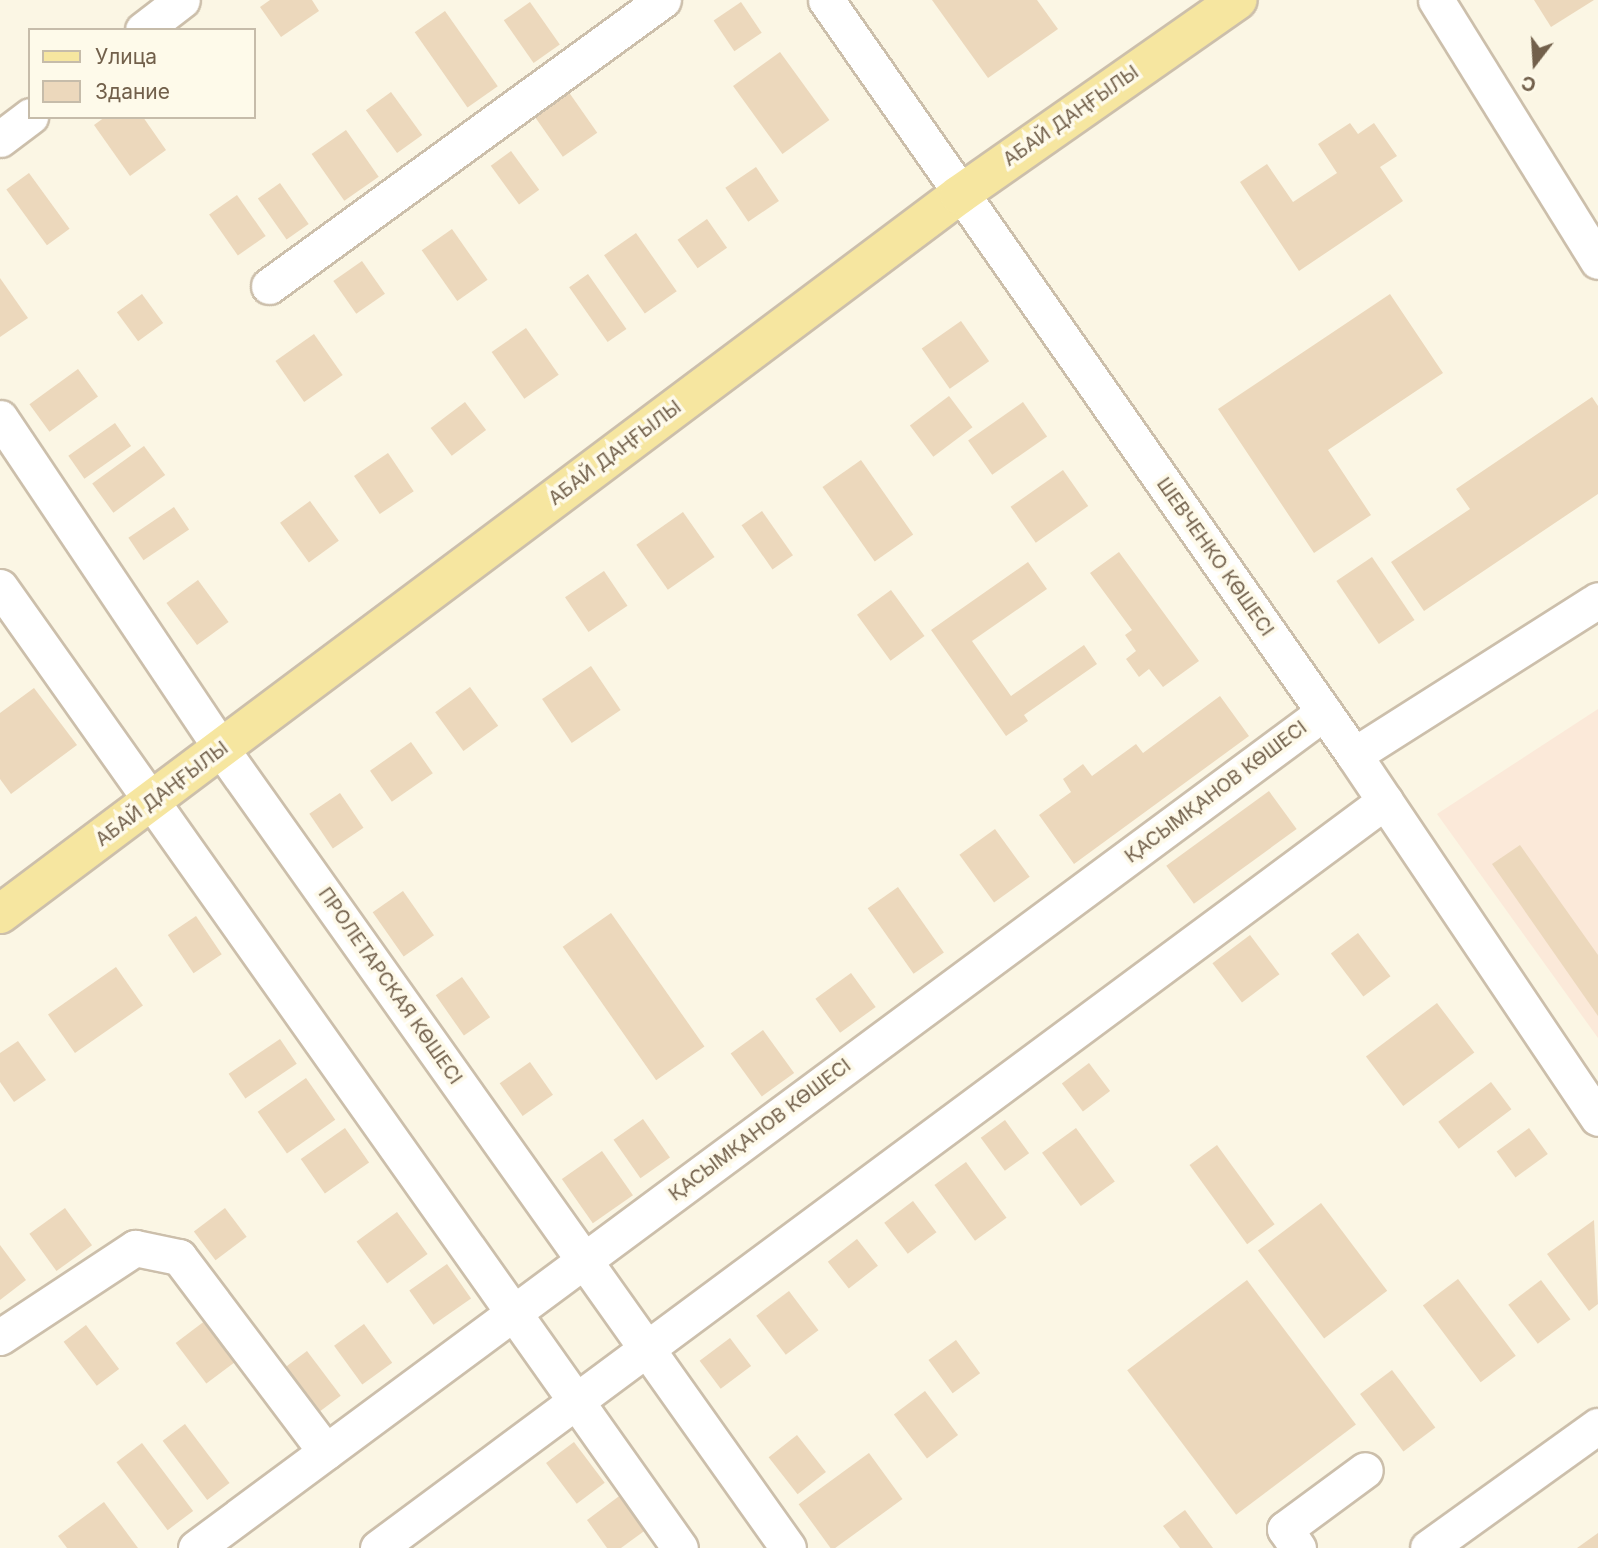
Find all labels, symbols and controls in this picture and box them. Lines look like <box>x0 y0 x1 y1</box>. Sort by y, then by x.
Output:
legend <box>28 28 256 119</box>
north arrow <box>1500 28 1570 98</box>
text: Улица <box>95 44 157 69</box>
street label: АБАЙ ДАҢҒЫЛЫ <box>999 61 1143 171</box>
text: С <box>1519 71 1539 97</box>
text: Здание <box>95 79 170 104</box>
street label: АБАЙ ДАҢҒЫЛЫ <box>544 396 686 510</box>
street label: ШЕВЧЕНКО КӨШЕСІ <box>1152 473 1278 641</box>
street label: ҚАСЫМҚАНОВ КӨШЕСІ <box>1121 716 1311 868</box>
street label: АБАЙ ДАҢҒЫЛЫ <box>91 737 233 851</box>
street label: ПРОЛЕТАРСКАЯ КӨШЕСІ <box>313 883 467 1089</box>
street label: ҚАСЫМҚАНОВ КӨШЕСІ <box>665 1054 855 1206</box>

